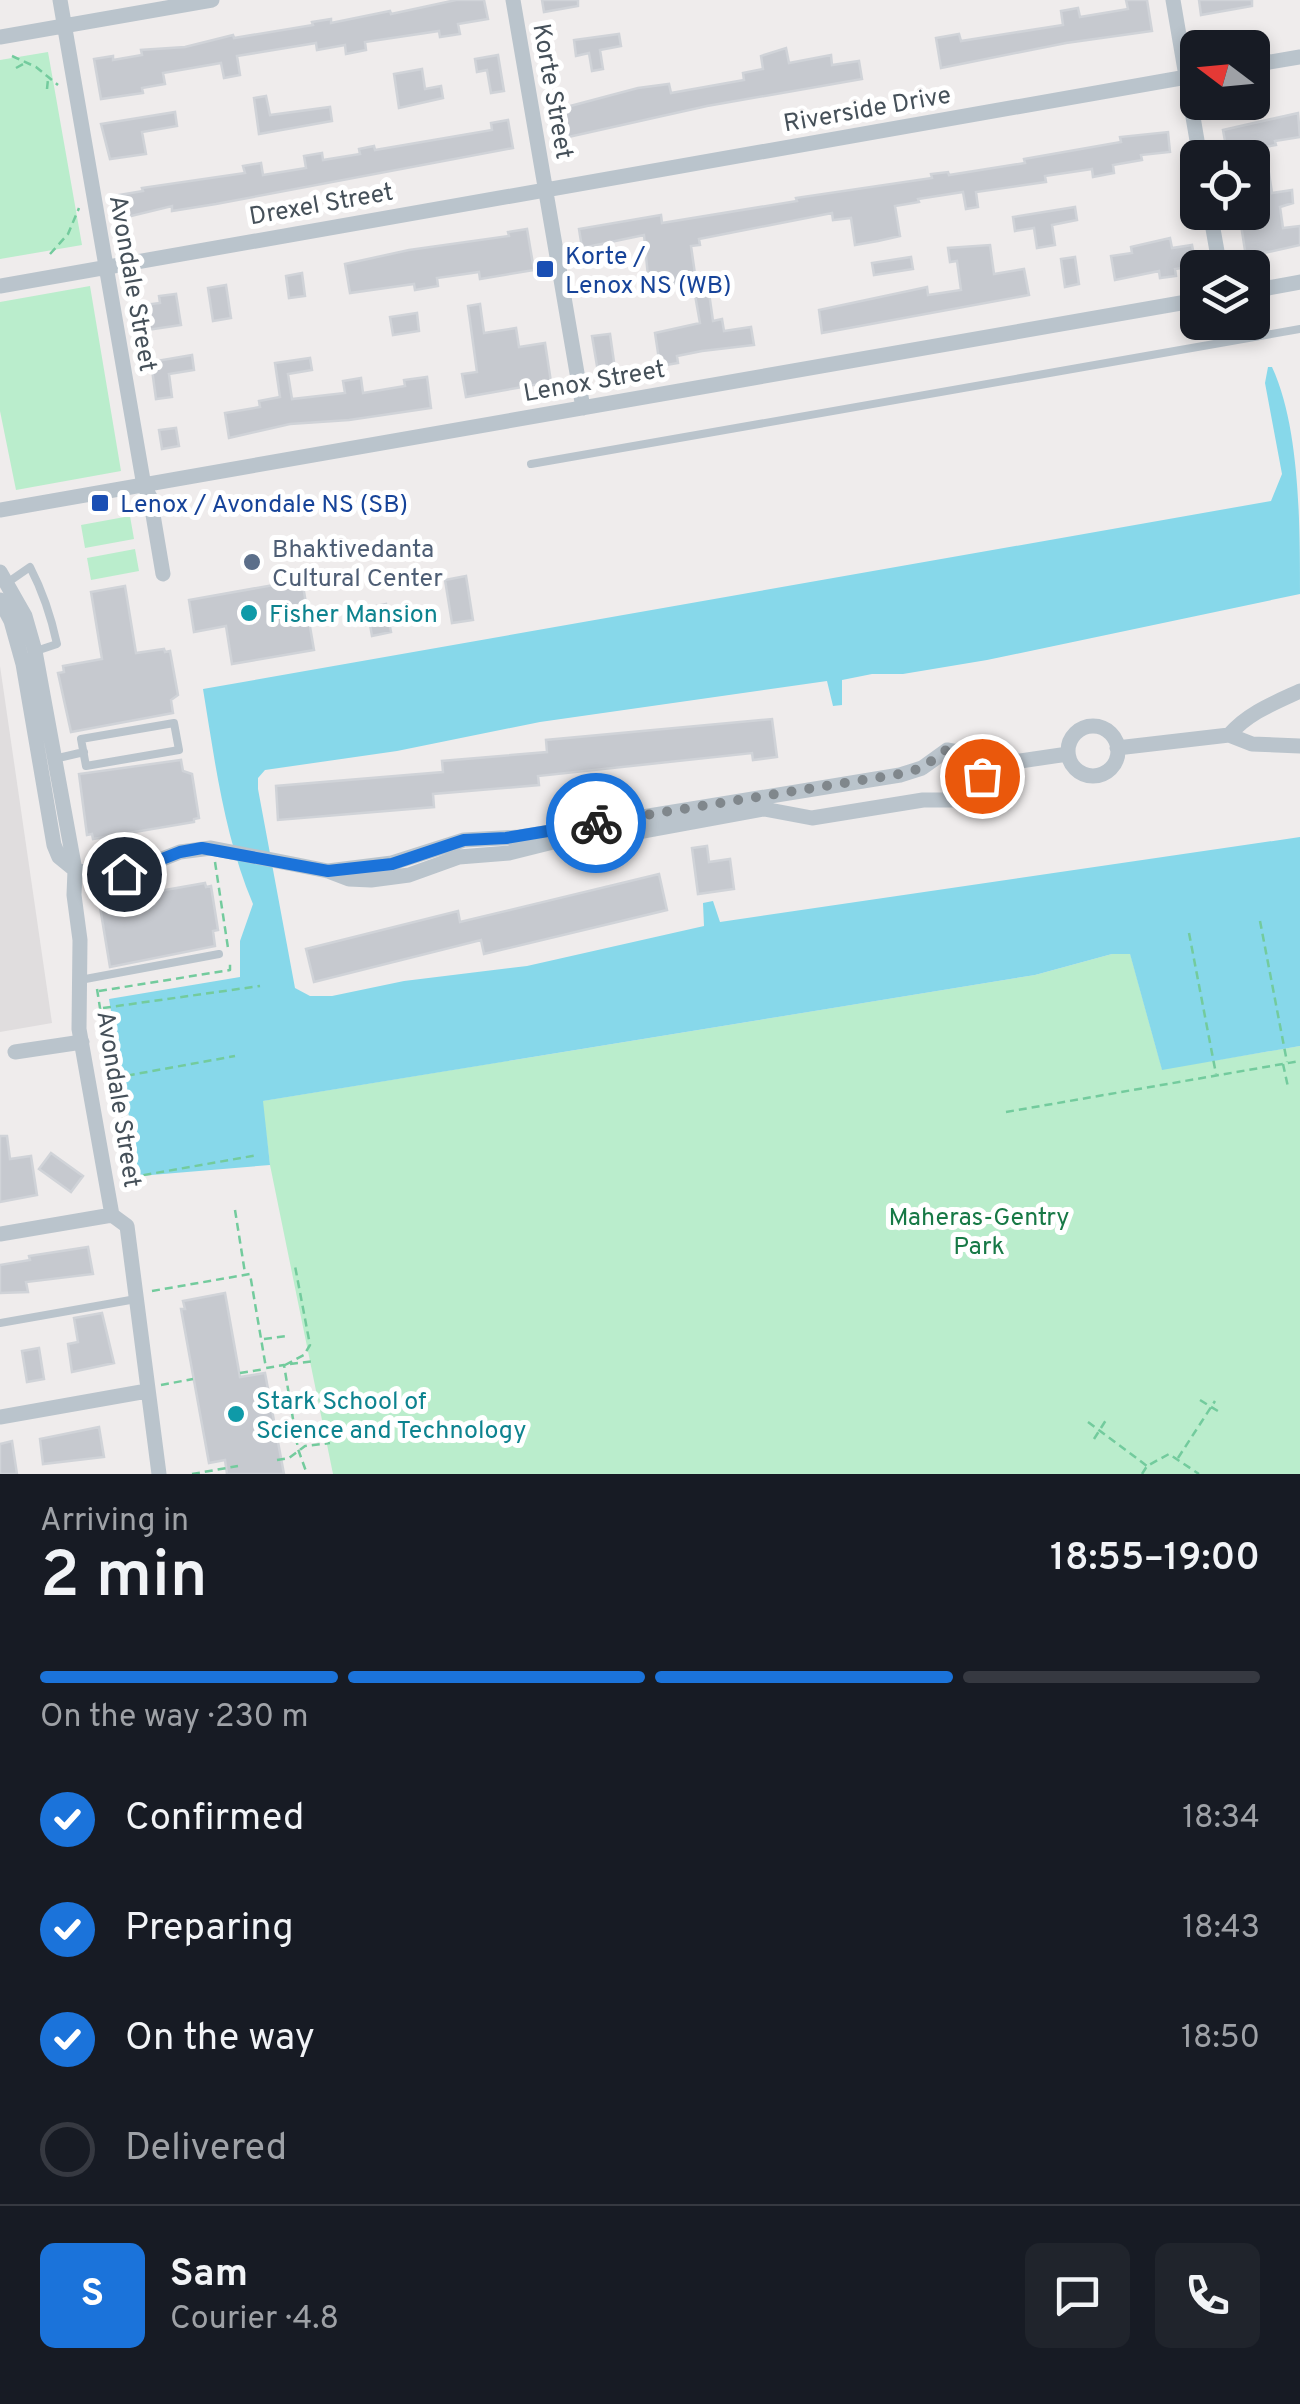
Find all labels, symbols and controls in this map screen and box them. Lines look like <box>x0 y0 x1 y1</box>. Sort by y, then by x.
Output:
street label: Korte Street <box>523 21 579 162</box>
north arrow <box>1180 30 1270 120</box>
map controls <box>1180 30 1270 340</box>
street label: Riverside Drive <box>781 80 954 141</box>
button: locate <box>1180 140 1270 230</box>
street label: Drexel Street <box>247 178 396 234</box>
street label: Avondale Street <box>100 193 162 374</box>
place label: Korte / Lenox NS (WB) <box>565 242 732 303</box>
button: layers <box>1180 250 1270 340</box>
marker: Korte / Lenox NS (WB) <box>534 258 556 280</box>
street label: Lenox Street <box>521 355 668 411</box>
place label: Lenox / Avondale NS (SB) <box>120 490 408 522</box>
marker: Lenox / Avondale NS (SB) <box>89 492 111 514</box>
place label: Bhaktivedanta Cultural Center <box>272 535 443 596</box>
marker: Bhaktivedanta Cultural Center <box>241 551 263 573</box>
place label: Fisher Mansion <box>269 600 438 632</box>
marker: Fisher Mansion <box>238 602 260 624</box>
pin <box>940 734 1025 819</box>
icon: bag <box>955 749 1010 804</box>
courier <box>546 773 646 873</box>
icon: bike <box>569 796 624 851</box>
pin <box>82 832 167 917</box>
icon: home <box>97 847 152 902</box>
street label: Avondale Street <box>87 1009 147 1190</box>
park label: Maheras-Gentry Park <box>889 1203 1069 1264</box>
place label: Stark School of Science and Technology <box>256 1387 526 1448</box>
marker: Stark School of Science and Technology <box>225 1403 247 1425</box>
text: Arriving in <box>40 1502 189 1542</box>
text: 18:55–19:00 <box>1050 1535 1260 1584</box>
text: 2 min <box>40 1538 208 1620</box>
text: On the way · 230 m <box>40 1698 309 1738</box>
icon: check <box>40 1792 95 1847</box>
text: Confirmed <box>125 1795 304 1844</box>
text: 18:34 <box>1182 1799 1260 1839</box>
icon: check <box>40 1902 95 1957</box>
text: Preparing <box>125 1905 294 1954</box>
text: 18:43 <box>1182 1909 1260 1949</box>
icon: check <box>40 2012 95 2067</box>
text: On the way <box>125 2015 315 2064</box>
text: 18:50 <box>1181 2019 1260 2059</box>
text: Delivered <box>125 2125 287 2174</box>
button: chat <box>1025 2243 1130 2348</box>
button: phone <box>1155 2243 1260 2348</box>
text: Sam <box>170 2251 248 2300</box>
text: S <box>81 2271 104 2320</box>
text: Courier · 4.8 <box>170 2300 339 2340</box>

